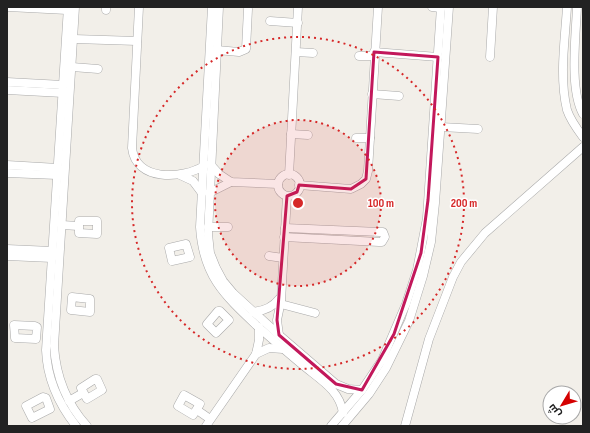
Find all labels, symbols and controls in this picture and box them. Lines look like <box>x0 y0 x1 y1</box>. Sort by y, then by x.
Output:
centre of rings <box>291 196 305 210</box>
text: 100 m <box>368 196 394 211</box>
text: 200 m <box>451 196 477 211</box>
north arrow <box>542 385 582 425</box>
text: ش <box>545 401 564 420</box>

